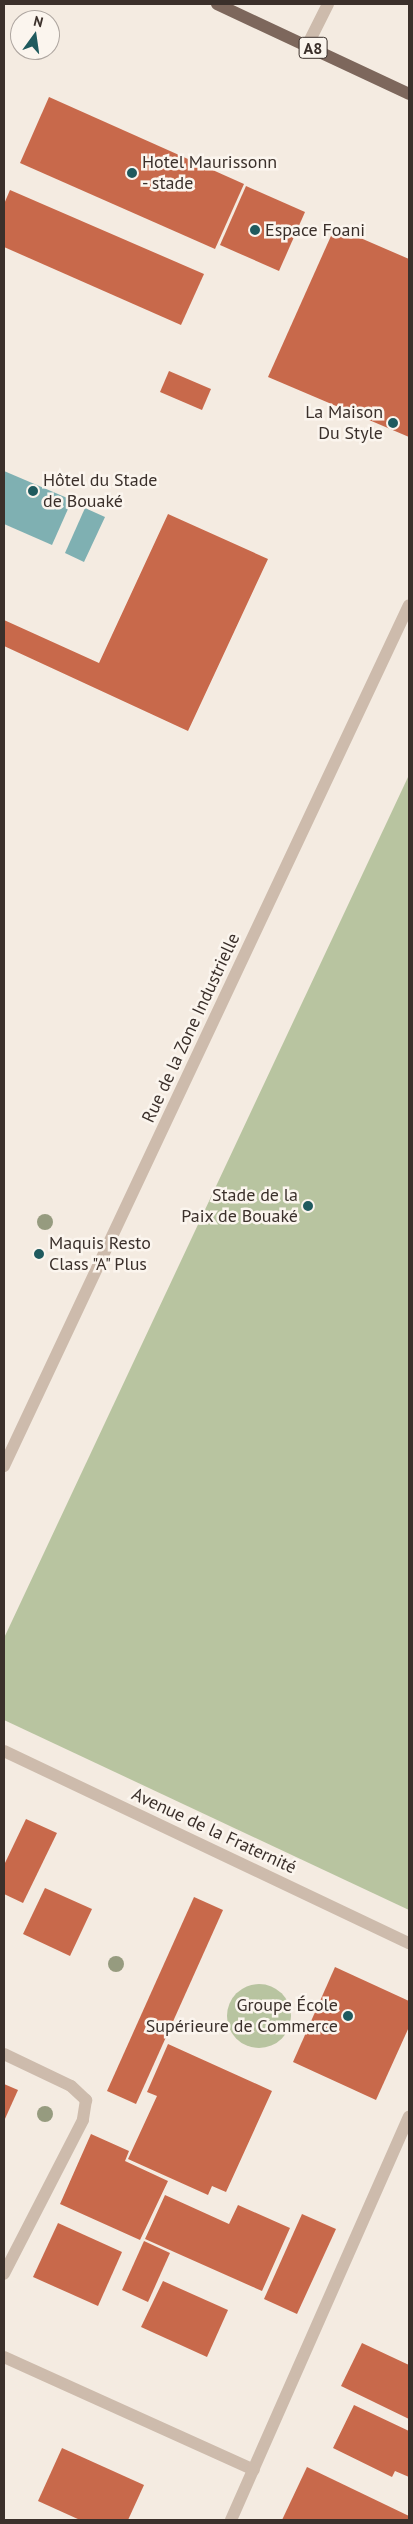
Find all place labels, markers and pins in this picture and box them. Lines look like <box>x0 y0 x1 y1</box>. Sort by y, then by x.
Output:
place label: Hotel Maurissonn - stade <box>142 152 277 194</box>
marker: Hotel Maurissonn - stade <box>126 167 138 179</box>
place label: Espace Foani <box>265 219 365 241</box>
marker: Espace Foani <box>249 224 261 236</box>
place label: La Maison Du Style <box>305 402 383 444</box>
marker: La Maison Du Style <box>387 417 399 429</box>
place label: Hôtel du Stade de Bouaké <box>43 470 157 512</box>
marker: Hôtel du Stade de Bouaké <box>27 485 39 497</box>
place label: Stade de la Paix de Bouaké <box>181 1185 298 1228</box>
marker: Stade de la Paix de Bouaké <box>302 1200 314 1212</box>
place label: Maquis Resto Class "A" Plus <box>49 1233 151 1276</box>
marker: Maquis Resto Class "A" Plus <box>33 1248 45 1260</box>
place label: Groupe École Supérieure de Commerce <box>146 1995 338 2038</box>
marker: Groupe École Supérieure de Commerce <box>342 2010 354 2022</box>

